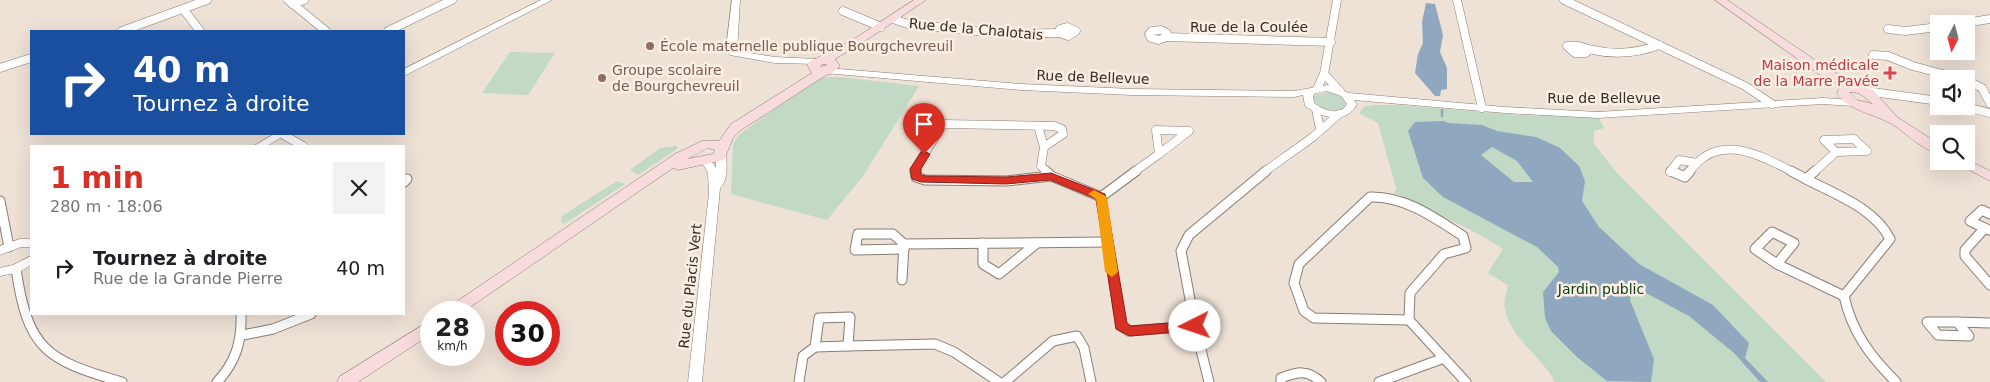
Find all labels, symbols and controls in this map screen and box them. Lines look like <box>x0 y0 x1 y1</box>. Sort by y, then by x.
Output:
street label: Rue de la Chalotais <box>908 15 1044 43</box>
north arrow <box>1930 15 1975 60</box>
map controls <box>1930 15 1975 170</box>
street label: Rue de la Coulée <box>1190 19 1308 35</box>
place label: École maternelle publique Bourgchevreuil <box>660 38 953 54</box>
marker: École maternelle publique Bourgchevreuil <box>644 40 656 52</box>
icon: right <box>50 50 115 115</box>
text: 40 m <box>133 50 230 90</box>
place label: Maison médicale de la Marre Pavée <box>1754 57 1879 89</box>
place label: Groupe scolaire de Bourgchevreuil <box>612 62 740 94</box>
marker: Maison médicale de la Marre Pavée <box>1883 66 1897 80</box>
street label: Rue de Bellevue <box>1036 67 1150 87</box>
button: sound <box>1930 70 1975 115</box>
marker: Groupe scolaire de Bourgchevreuil <box>596 72 608 84</box>
street label: Rue de Bellevue <box>1547 90 1661 106</box>
text: Tournez à droite <box>133 91 310 116</box>
pin <box>903 103 945 154</box>
icon: arrive <box>910 110 938 138</box>
button: search <box>1930 125 1975 170</box>
text: 1 min <box>50 160 144 195</box>
button: close <box>333 162 385 214</box>
text: 280 m · 18:06 <box>50 197 163 216</box>
street label: Rue du Placis Vert <box>675 222 705 349</box>
text: Tournez à droite <box>93 247 267 269</box>
icon: right <box>50 254 78 282</box>
text: 40 m <box>336 257 385 279</box>
text: Rue de la Grande Pierre <box>93 269 283 288</box>
park label: Jardin public <box>1557 281 1644 297</box>
position arrow <box>1168 299 1220 351</box>
speed limit sign: 30 <box>495 301 560 366</box>
text: 28 <box>435 313 470 342</box>
text: km/h <box>437 339 468 353</box>

